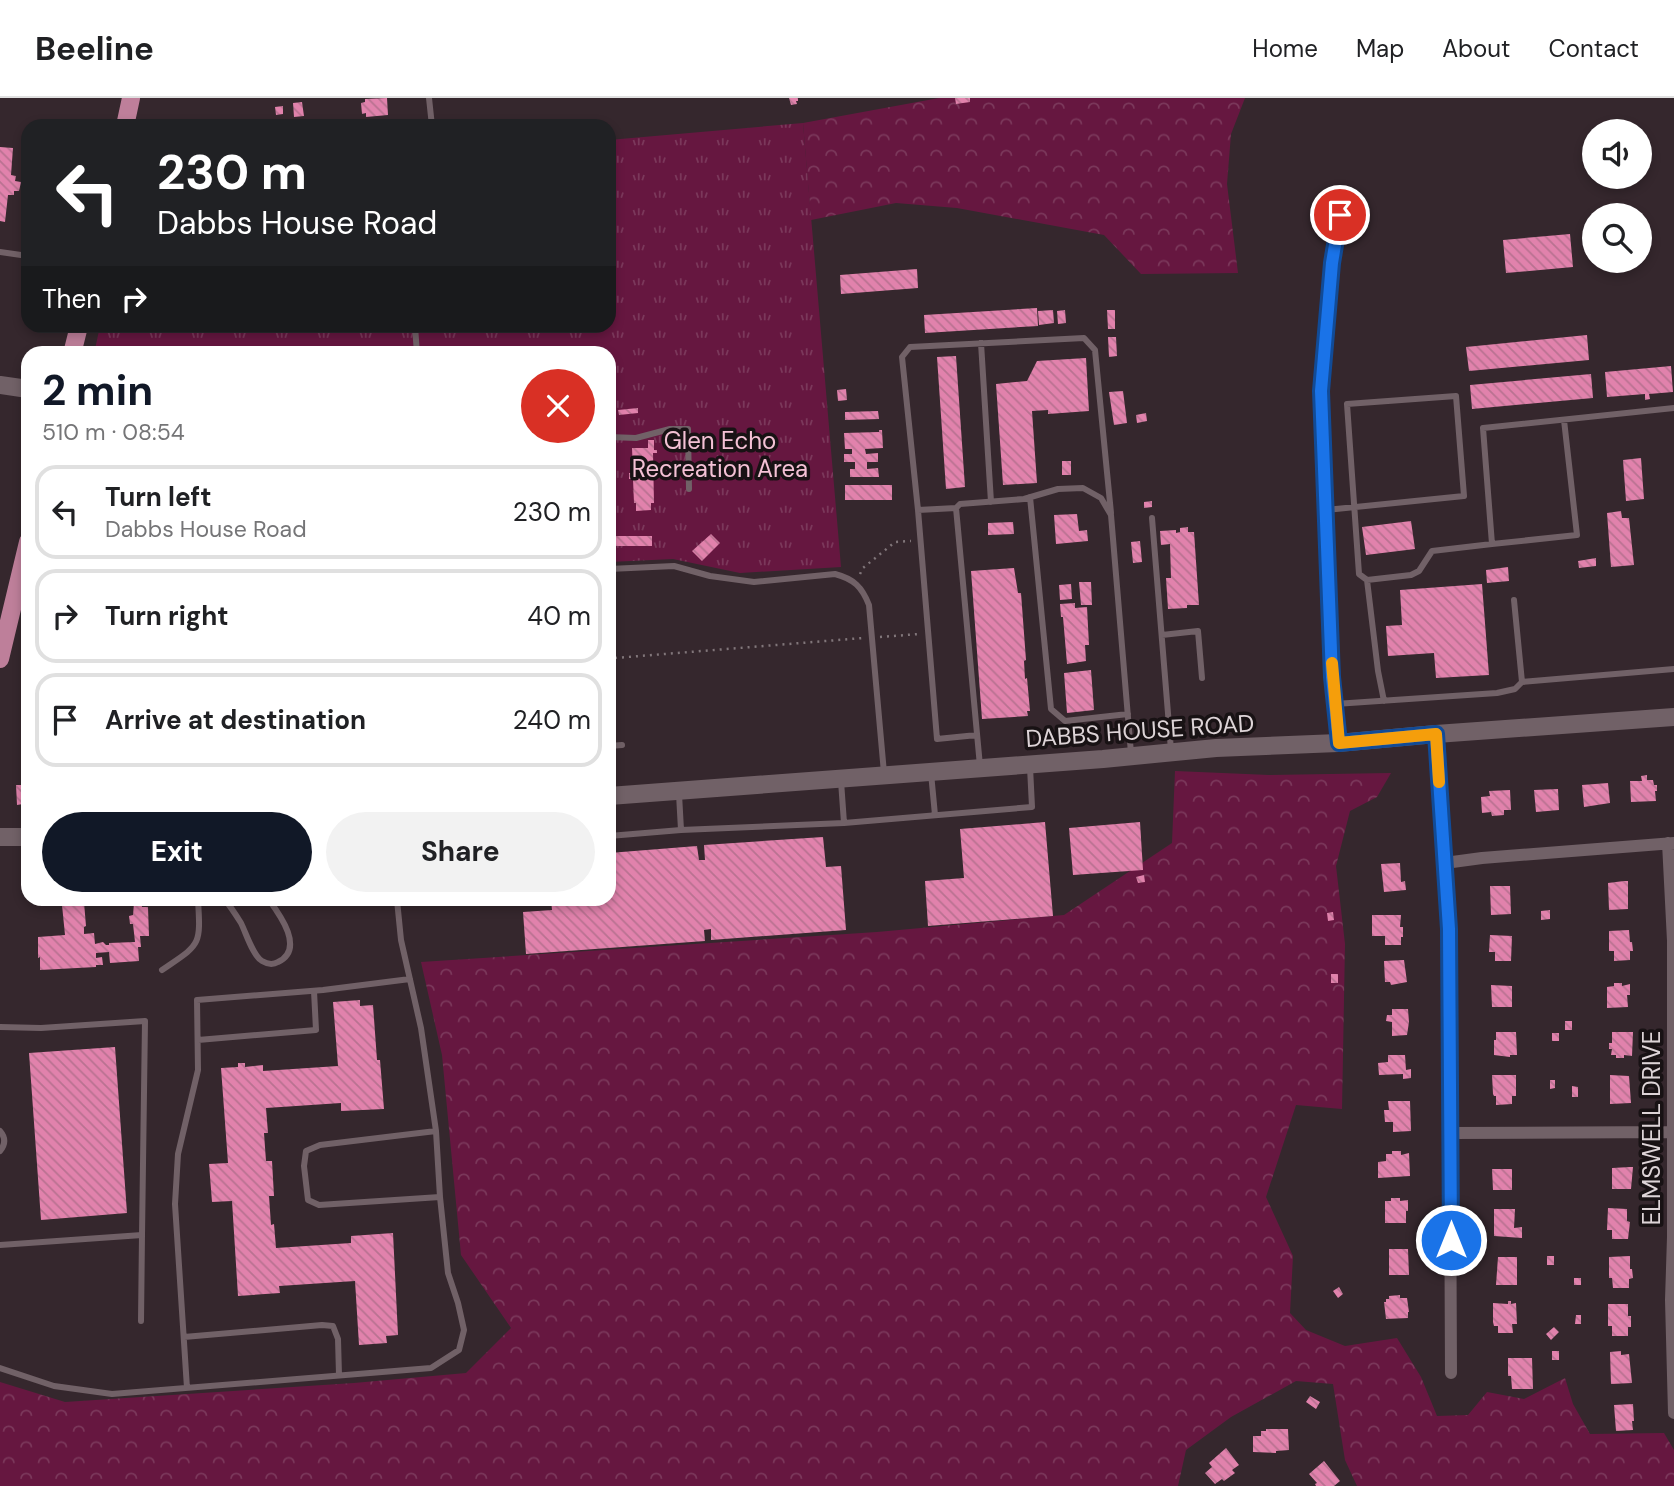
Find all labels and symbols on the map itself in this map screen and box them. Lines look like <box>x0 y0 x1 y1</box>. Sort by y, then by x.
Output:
pin <box>1310 185 1370 245</box>
park label: Glen Echo Recreation Area <box>632 425 808 484</box>
street label: DABBS HOUSE ROAD <box>1025 707 1255 754</box>
street label: ELMSWELL DRIVE <box>1636 1031 1667 1225</box>
position arrow <box>1414 1203 1488 1277</box>

